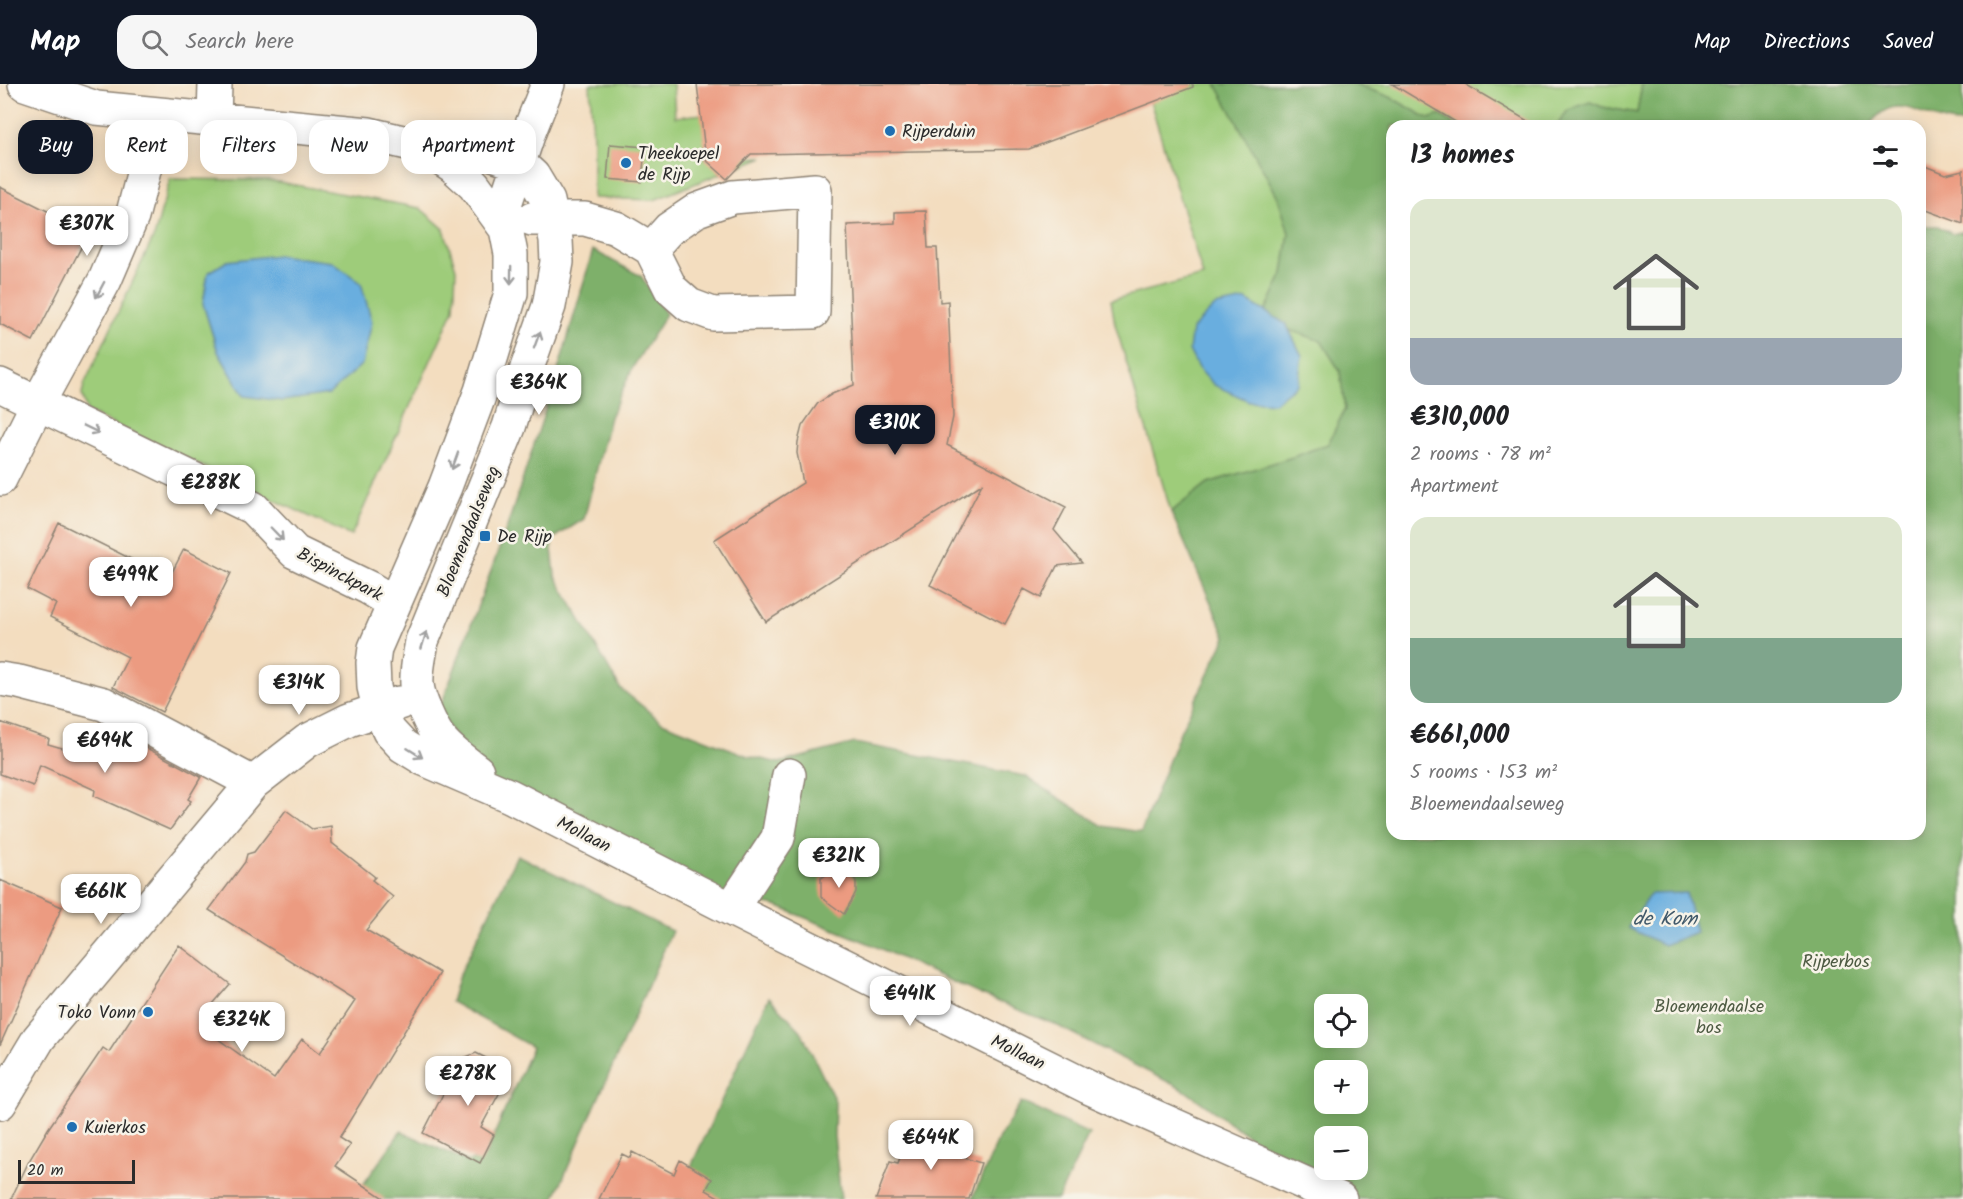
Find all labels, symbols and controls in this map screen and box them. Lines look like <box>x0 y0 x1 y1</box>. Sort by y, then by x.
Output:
search box <box>117 15 537 69</box>
text: Map <box>30 20 81 65</box>
text: Search here <box>186 25 294 60</box>
icon: search <box>138 26 171 59</box>
text: Map <box>1694 26 1730 59</box>
text: Directions <box>1763 26 1850 59</box>
text: Saved <box>1883 26 1933 59</box>
place label: Rijperduin <box>902 118 976 147</box>
chip: Buy <box>18 120 93 174</box>
chip: Rent <box>105 120 188 174</box>
chip: Filters <box>200 120 297 174</box>
chip: New <box>309 120 389 174</box>
chip: Apartment <box>401 120 536 174</box>
marker: Rijperduin <box>883 124 897 138</box>
text: 13 homes <box>1410 135 1515 177</box>
place label: Theekoepel de Rijp <box>638 140 720 190</box>
icon: filters <box>1869 140 1902 173</box>
marker: Theekoepel de Rijp <box>619 156 633 170</box>
pin: €307K <box>45 206 129 257</box>
text: €307K <box>59 209 115 241</box>
icon: home <box>1602 238 1710 346</box>
one-way arrow <box>505 264 517 284</box>
one-way arrow <box>94 281 106 298</box>
one-way arrow <box>532 331 543 350</box>
pin: €364K <box>497 365 581 416</box>
text: €364K <box>510 368 568 400</box>
text: €310,000 <box>1410 397 1509 439</box>
pin: €310K <box>853 405 937 456</box>
text: €310K <box>869 408 921 440</box>
one-way arrow <box>81 424 99 436</box>
text: 2 rooms · 78 m² <box>1410 439 1551 471</box>
one-way arrow <box>449 451 460 470</box>
street label: Bloemendaalseweg <box>430 462 509 601</box>
pin: €288K <box>169 465 253 516</box>
text: €288K <box>181 468 241 500</box>
text: Apartment <box>1410 471 1499 503</box>
place label: De Rijp <box>497 523 552 552</box>
one-way arrow <box>270 526 285 541</box>
marker: De Rijp <box>478 529 492 543</box>
street label: Bispinckpark <box>291 541 388 610</box>
icon: home <box>1602 556 1710 664</box>
pin: €499K <box>89 557 173 608</box>
text: €499K <box>103 560 159 592</box>
one-way arrow <box>419 631 430 650</box>
pin: €314K <box>257 665 341 716</box>
text: €314K <box>273 668 325 700</box>
text: €661,000 <box>1410 715 1509 757</box>
pin: €694K <box>63 723 147 774</box>
text: €694K <box>77 726 133 758</box>
one-way arrow <box>406 747 423 760</box>
text: 5 rooms · 153 m² <box>1410 757 1557 789</box>
text: Bloemendaalseweg <box>1410 789 1564 821</box>
street label: Mollaan <box>551 809 616 861</box>
pin: €321K <box>797 838 881 889</box>
text: €321K <box>812 841 866 873</box>
pin: €661K <box>59 874 143 925</box>
text: €661K <box>75 877 127 909</box>
water label: de Kom <box>1633 904 1699 936</box>
park label: Rijperbos <box>1802 948 1870 977</box>
pin: €441K <box>868 976 952 1027</box>
text: €441K <box>884 979 936 1011</box>
park label: Bloemendaalse bos <box>1654 993 1764 1043</box>
map controls <box>1314 994 1368 1180</box>
button: locate <box>1314 994 1368 1048</box>
place label: Toko Vonn <box>57 999 136 1028</box>
pin: €324K <box>200 1002 284 1053</box>
marker: Toko Vonn <box>141 1005 155 1019</box>
text: €324K <box>213 1005 271 1037</box>
street label: Mollaan <box>985 1028 1050 1079</box>
pin: €278K <box>426 1056 510 1107</box>
text: €278K <box>439 1059 497 1091</box>
button: + <box>1314 1060 1368 1114</box>
place label: Kuierkos <box>84 1114 146 1143</box>
marker: Kuierkos <box>65 1120 79 1134</box>
pin: €644K <box>889 1120 973 1171</box>
text: €644K <box>902 1123 960 1155</box>
button: − <box>1314 1126 1368 1180</box>
scale bar <box>18 1157 135 1184</box>
text: 20 m <box>27 1158 63 1183</box>

